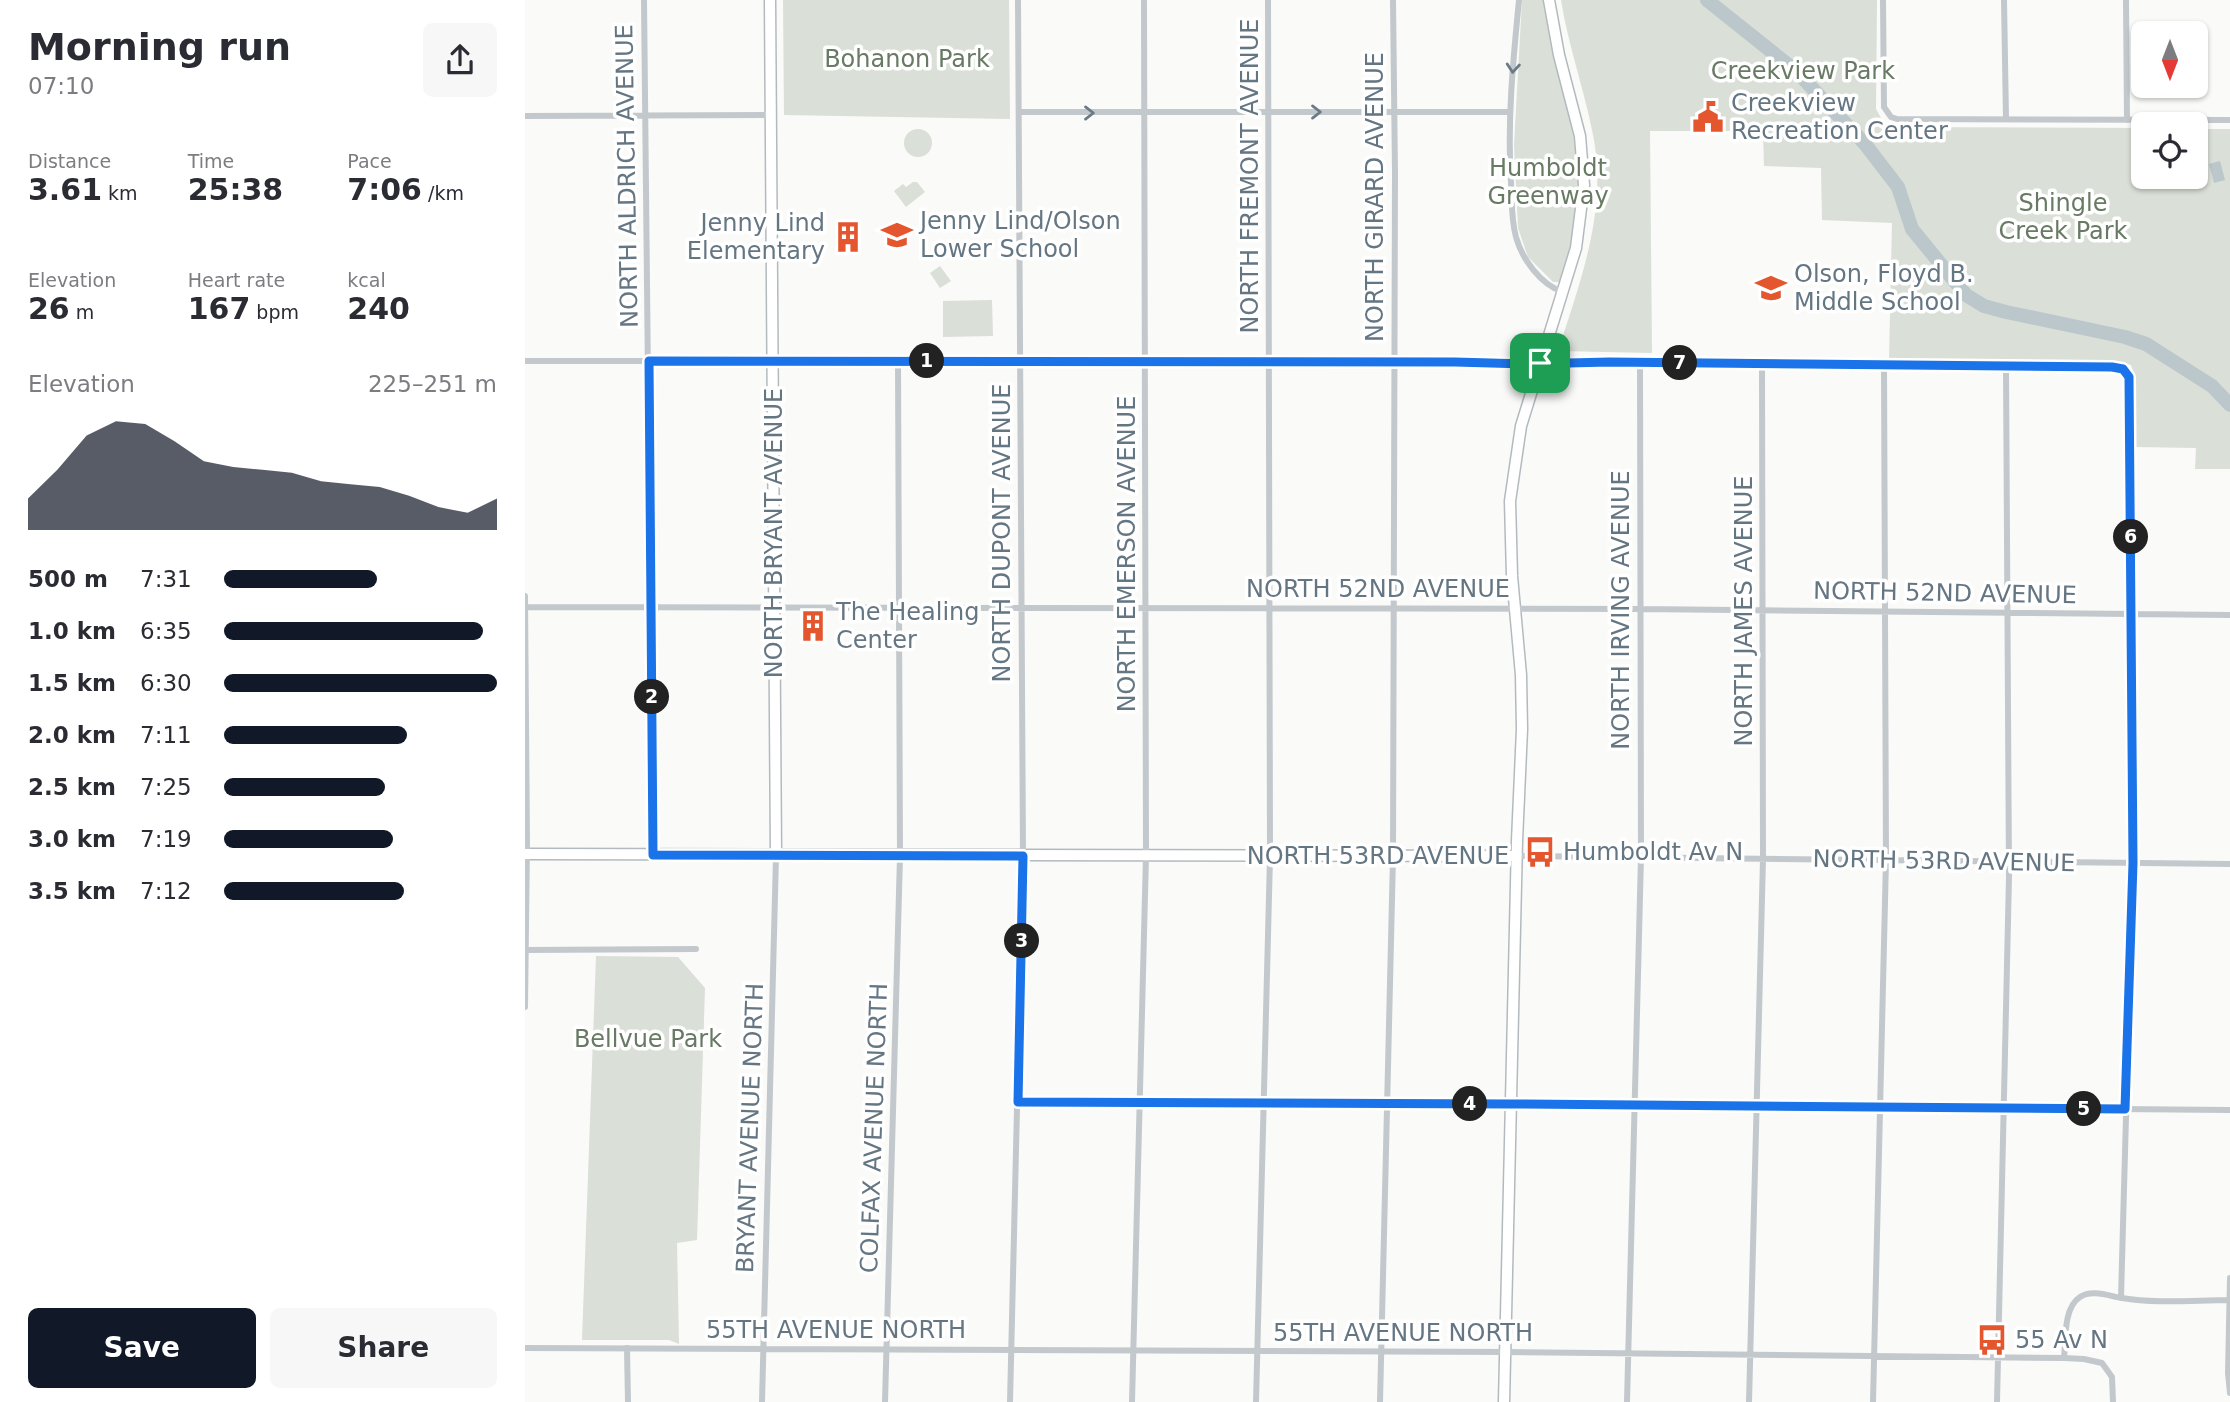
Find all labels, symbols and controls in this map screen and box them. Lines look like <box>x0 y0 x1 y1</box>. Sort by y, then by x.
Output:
street label: NORTH FREMONT AVENUE <box>1236 19 1264 333</box>
north arrow <box>2131 21 2209 98</box>
map controls <box>2131 21 2208 189</box>
button: share <box>423 23 497 97</box>
street label: NORTH ALDRICH AVENUE <box>610 24 644 328</box>
text: Morning run <box>28 25 291 69</box>
park label: Bohanon Park <box>824 45 990 73</box>
street label: NORTH GIRARD AVENUE <box>1361 52 1389 342</box>
park label: Creekview Park <box>1711 57 1895 85</box>
one-way arrow <box>1505 62 1520 74</box>
text: 07:10 <box>28 73 94 99</box>
place label: Creekview Recreation Center <box>1731 89 1948 145</box>
public building icon: Creekview Recreation Center <box>1691 100 1725 134</box>
one-way arrow <box>1312 104 1322 120</box>
one-way arrow <box>1084 105 1095 120</box>
button: locate <box>2131 112 2208 189</box>
text: Distance <box>28 150 111 172</box>
text: Time <box>188 150 234 172</box>
text: Pace <box>347 150 392 172</box>
park label: Humboldt Greenway <box>1487 154 1609 210</box>
text: 3.61 <box>28 172 102 207</box>
text: 25:38 <box>188 172 283 207</box>
text: 7:06 <box>347 172 422 207</box>
text: km <box>102 182 138 204</box>
text: /km <box>422 182 464 204</box>
park label: Shingle Creek Park <box>1998 189 2128 245</box>
place label: Jenny Lind/Olson Lower School <box>918 207 1121 263</box>
place label: Jenny Lind Elementary <box>687 209 825 265</box>
school or university icon: Jenny Lind/Olson Lower School <box>880 218 914 252</box>
building icon: Jenny Lind Elementary <box>831 220 865 254</box>
place label: Olson, Floyd B. Middle School <box>1794 260 1974 316</box>
text: Elevation <box>28 269 116 291</box>
text: Heart rate <box>188 269 285 291</box>
text: kcal <box>347 269 386 291</box>
school or university icon: Olson, Floyd B. Middle School <box>1754 271 1788 305</box>
text: 26 <box>28 291 70 326</box>
text: 167 <box>188 291 250 326</box>
text: 240 <box>347 291 410 326</box>
text: m <box>70 301 94 323</box>
text: bpm <box>250 301 299 323</box>
pin <box>1510 333 1570 393</box>
pin: 1 <box>909 344 945 378</box>
icon: arrive <box>1521 344 1559 382</box>
pin: 7 <box>1663 346 1697 380</box>
text: 1 <box>920 349 933 371</box>
text: 7 <box>1673 351 1686 373</box>
text: Elevation <box>28 371 135 397</box>
text: 225–251 m <box>368 371 497 397</box>
street label: NORTH DUPONT AVENUE <box>988 384 1016 682</box>
street label: NORTH BRYANT AVENUE <box>760 388 788 678</box>
street label: NORTH EMERSON AVENUE <box>1113 396 1141 712</box>
street label: NORTH IRVING AVENUE <box>1607 470 1635 750</box>
street label: NORTH JAMES AVENUE <box>1730 475 1758 747</box>
pin: 6 <box>2113 520 2149 554</box>
text: 6 <box>2124 525 2137 547</box>
text: 500 m <box>28 566 108 592</box>
text: 7:31 <box>140 566 192 592</box>
street label: NORTH 52ND AVENUE <box>1246 575 1510 603</box>
street label: NORTH 52ND AVENUE <box>1813 577 2077 609</box>
place label: The Healing Center <box>835 598 980 654</box>
building icon: The Healing Center <box>796 609 830 643</box>
text: 1.0 km <box>28 618 116 644</box>
text: 6:35 <box>140 618 192 644</box>
text: 1.5 km <box>28 670 116 696</box>
text: 6:30 <box>140 670 192 696</box>
pin: 2 <box>635 680 669 714</box>
text: 2 <box>645 685 658 707</box>
text: 2.0 km <box>28 722 116 748</box>
text: 7:11 <box>140 722 192 748</box>
text: 2.5 km <box>28 774 116 800</box>
text: 7:25 <box>140 774 192 800</box>
text: 3.0 km <box>28 826 116 852</box>
text: 7:19 <box>140 826 192 852</box>
bus stop icon: Humboldt Av N <box>1523 835 1557 869</box>
place label: Humboldt Av N <box>1563 838 1743 866</box>
street label: NORTH 53RD AVENUE <box>1247 842 1509 870</box>
street label: NORTH 53RD AVENUE <box>1812 845 2076 877</box>
text: 3.5 km <box>28 878 116 904</box>
text: 7:12 <box>140 878 192 904</box>
pin: 3 <box>1005 923 1039 958</box>
text: 3 <box>1015 929 1028 951</box>
street label: BRYANT AVENUE NORTH <box>731 982 769 1274</box>
street label: COLFAX AVENUE NORTH <box>855 982 893 1274</box>
park label: Bellvue Park <box>574 1025 722 1053</box>
pin: 4 <box>1453 1086 1487 1122</box>
text: 4 <box>1463 1092 1476 1114</box>
pin: 5 <box>2067 1092 2101 1126</box>
text: 5 <box>2077 1097 2090 1119</box>
button: Save <box>28 1308 256 1388</box>
button: Share <box>270 1308 497 1388</box>
street label: 55TH AVENUE NORTH <box>706 1316 966 1344</box>
street label: 55TH AVENUE NORTH <box>1273 1319 1533 1347</box>
bus stop icon: 55 Av N <box>1975 1323 2009 1357</box>
place label: 55 Av N <box>2015 1326 2108 1354</box>

